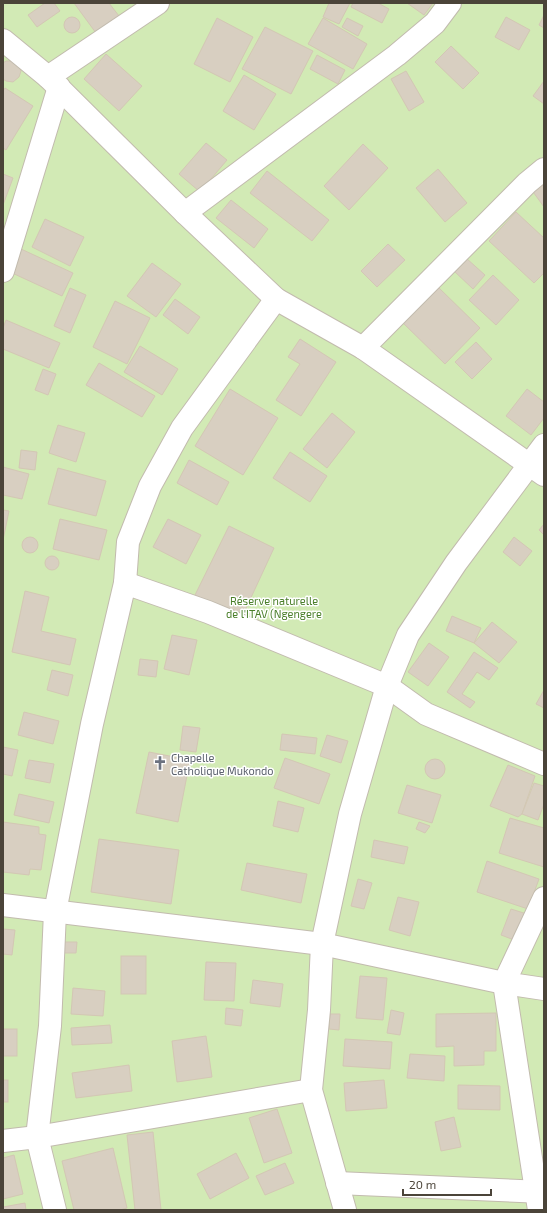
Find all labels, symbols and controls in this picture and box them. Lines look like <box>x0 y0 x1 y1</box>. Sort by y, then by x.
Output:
park label: Réserve naturelle de l'ITAV (Ngengere <box>226 594 322 620</box>
place label: Chapelle Catholique Mukondo <box>171 751 274 777</box>
church icon: Chapelle Catholique Mukondo <box>152 755 168 771</box>
scale bar <box>403 1171 491 1197</box>
text: 20 m <box>409 1177 436 1191</box>

